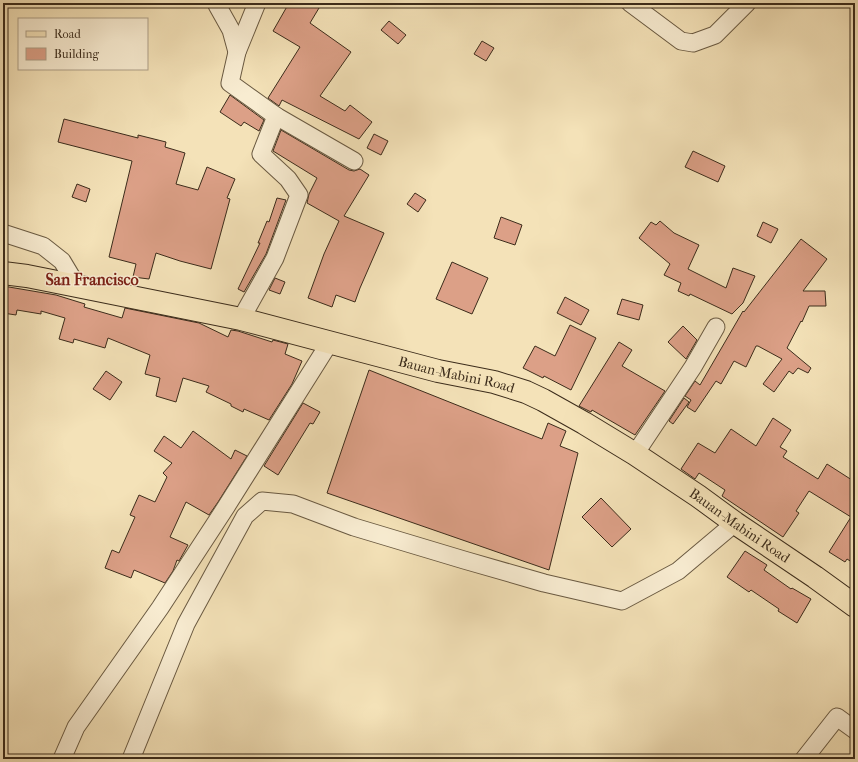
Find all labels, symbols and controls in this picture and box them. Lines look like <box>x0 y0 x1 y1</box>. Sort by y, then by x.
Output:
legend <box>18 18 148 70</box>
text: Road <box>54 27 81 41</box>
text: Building <box>54 47 99 61</box>
district label: San Francisco <box>45 270 139 289</box>
street label: Bauan-Mabini Road <box>396 353 517 397</box>
street label: Bauan-Mabini Road <box>686 485 793 567</box>

